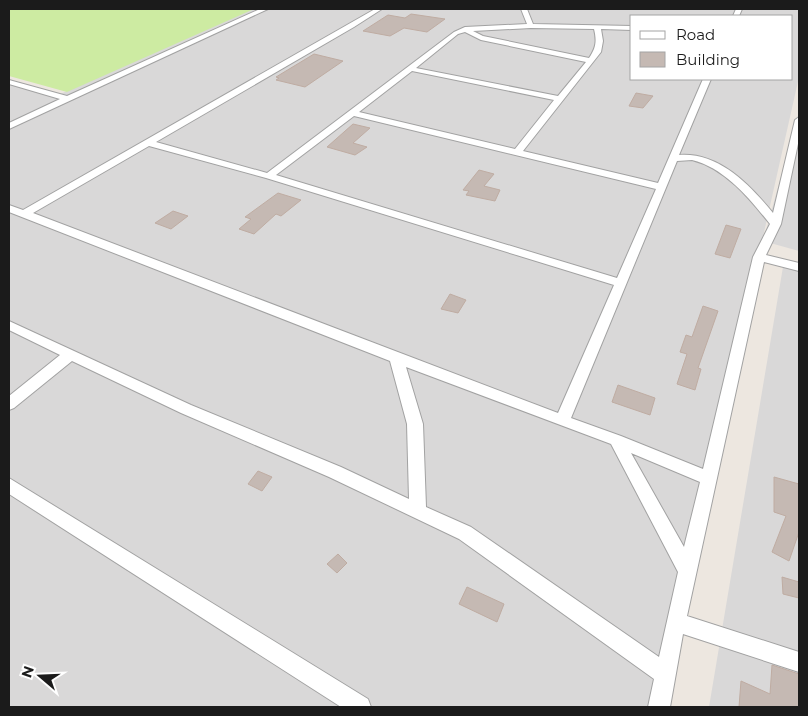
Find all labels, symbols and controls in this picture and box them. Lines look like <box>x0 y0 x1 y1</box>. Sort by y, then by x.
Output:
legend <box>630 15 793 80</box>
text: Road <box>676 25 715 44</box>
text: Building <box>676 50 740 69</box>
north arrow <box>15 651 65 701</box>
text: N <box>17 663 38 680</box>

